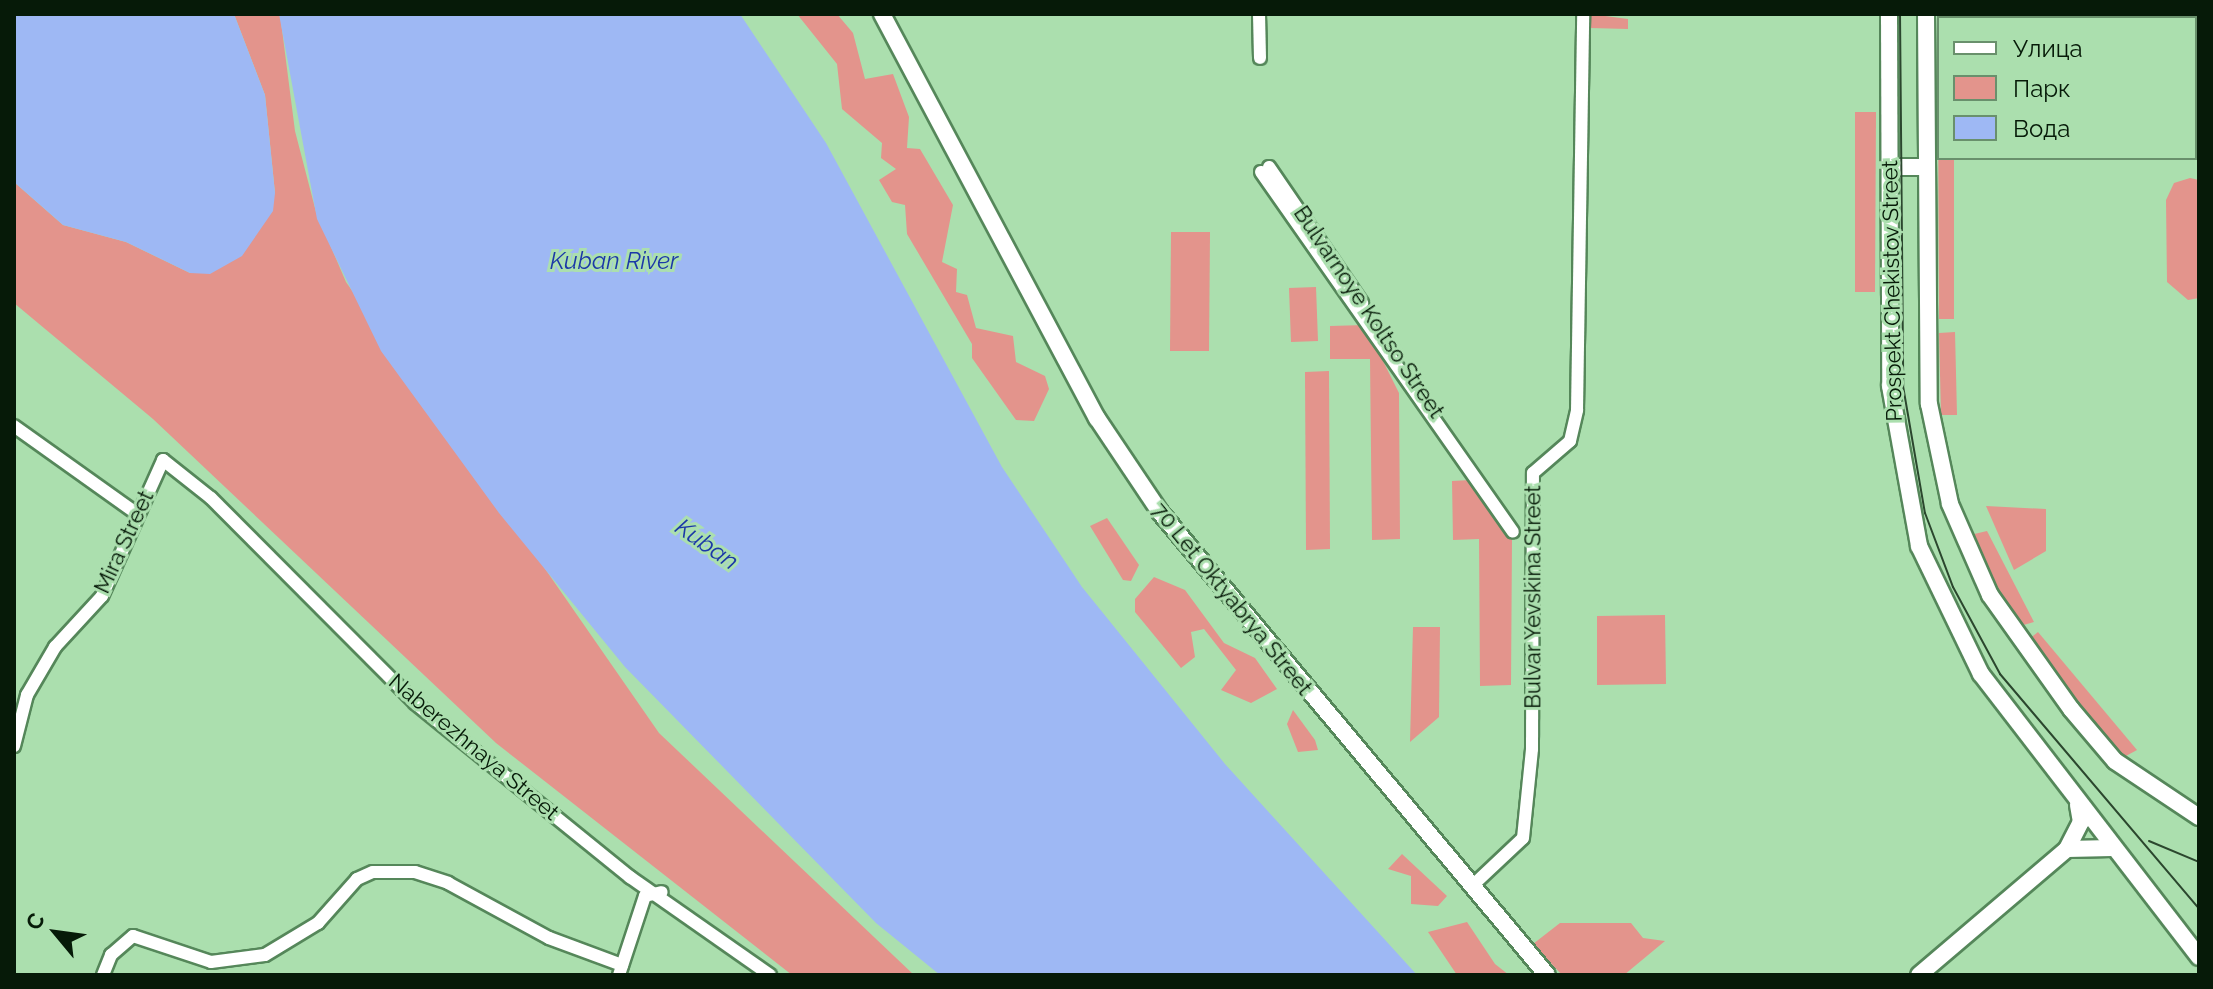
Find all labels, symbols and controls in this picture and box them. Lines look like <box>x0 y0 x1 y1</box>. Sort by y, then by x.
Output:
legend <box>1937 16 2197 160</box>
text: Улица <box>2013 34 2083 63</box>
text: Парк <box>2013 74 2071 103</box>
text: Вода <box>2013 114 2070 143</box>
street label: Prospekt Chekistov Street <box>1877 160 1907 422</box>
street label: Bulvarnoye Koltso Street <box>1288 201 1450 423</box>
water label: Kuban River <box>550 247 678 275</box>
street label: Bulvar Yevskina Street <box>1520 485 1546 709</box>
street label: Mira Street <box>89 486 159 598</box>
street label: 70 Let Oktyabrya Street <box>1146 498 1318 700</box>
water label: Kuban <box>670 512 744 576</box>
street label: Naberezhnaya Street <box>384 668 564 826</box>
north arrow <box>16 893 96 973</box>
text: С <box>20 908 50 934</box>

